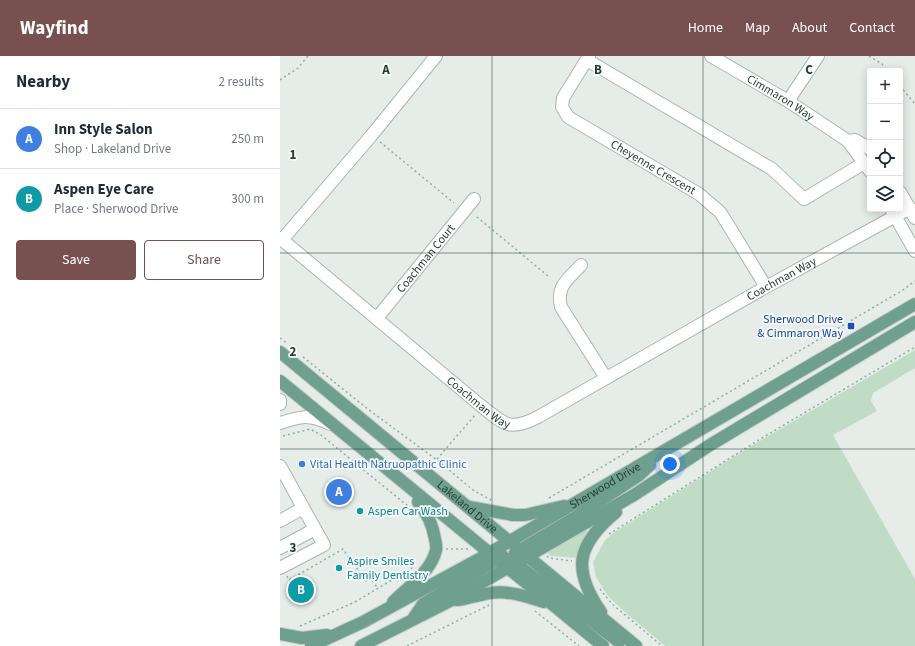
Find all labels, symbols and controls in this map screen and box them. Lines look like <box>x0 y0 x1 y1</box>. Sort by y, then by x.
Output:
text: Wayfind <box>20 15 89 42</box>
text: Home <box>688 18 723 38</box>
text: Map <box>745 18 770 38</box>
text: About <box>792 18 827 38</box>
text: Contact <box>849 18 895 38</box>
text: A <box>381 61 390 79</box>
text: B <box>594 61 602 79</box>
text: C <box>805 61 813 79</box>
map controls <box>867 68 903 212</box>
button: + <box>867 68 903 104</box>
text: Nearby <box>16 70 70 94</box>
street label: Cimmaron Way <box>744 70 818 125</box>
text: 2 results <box>219 73 264 91</box>
button: − <box>867 104 903 140</box>
text: Inn Style Salon <box>54 119 153 140</box>
text: A <box>25 130 33 148</box>
text: 250 m <box>231 130 264 148</box>
street label: Cheyenne Crescent <box>608 135 699 199</box>
text: Shop · Lakeland Drive <box>54 140 171 158</box>
button: locate <box>867 140 903 176</box>
text: 1 <box>290 146 297 164</box>
button: layers <box>867 176 903 212</box>
text: Aspen Eye Care <box>54 179 154 200</box>
text: B <box>25 190 33 208</box>
text: 300 m <box>231 190 264 208</box>
text: Place · Sherwood Drive <box>54 200 178 218</box>
street label: Coachman Court <box>392 220 459 296</box>
button: Save <box>16 240 136 280</box>
button: Share <box>144 240 264 280</box>
street label: Coachman Way <box>743 252 820 305</box>
place label: Sherwood Drive & Cimmaron Way <box>757 311 843 342</box>
marker: Sherwood Drive & Cimmaron Way <box>846 321 856 331</box>
text: 2 <box>290 343 297 361</box>
street label: Coachman Way <box>443 372 513 433</box>
your location <box>660 454 680 474</box>
place label: Vital Health Natruopathic Clinic <box>310 456 467 473</box>
street label: Sherwood Drive <box>566 458 644 513</box>
marker: Vital Health Natruopathic Clinic <box>297 459 307 469</box>
street label: Lakeland Drive <box>433 476 502 537</box>
pin: A <box>326 477 352 507</box>
place label: Aspen Car Wash <box>368 503 448 520</box>
marker: Aspen Car Wash <box>355 506 365 516</box>
text: 3 <box>290 539 297 557</box>
place label: Aspire Smiles Family Dentistry <box>347 553 429 584</box>
marker: Aspire Smiles Family Dentistry <box>334 563 344 573</box>
pin: B <box>288 575 314 605</box>

